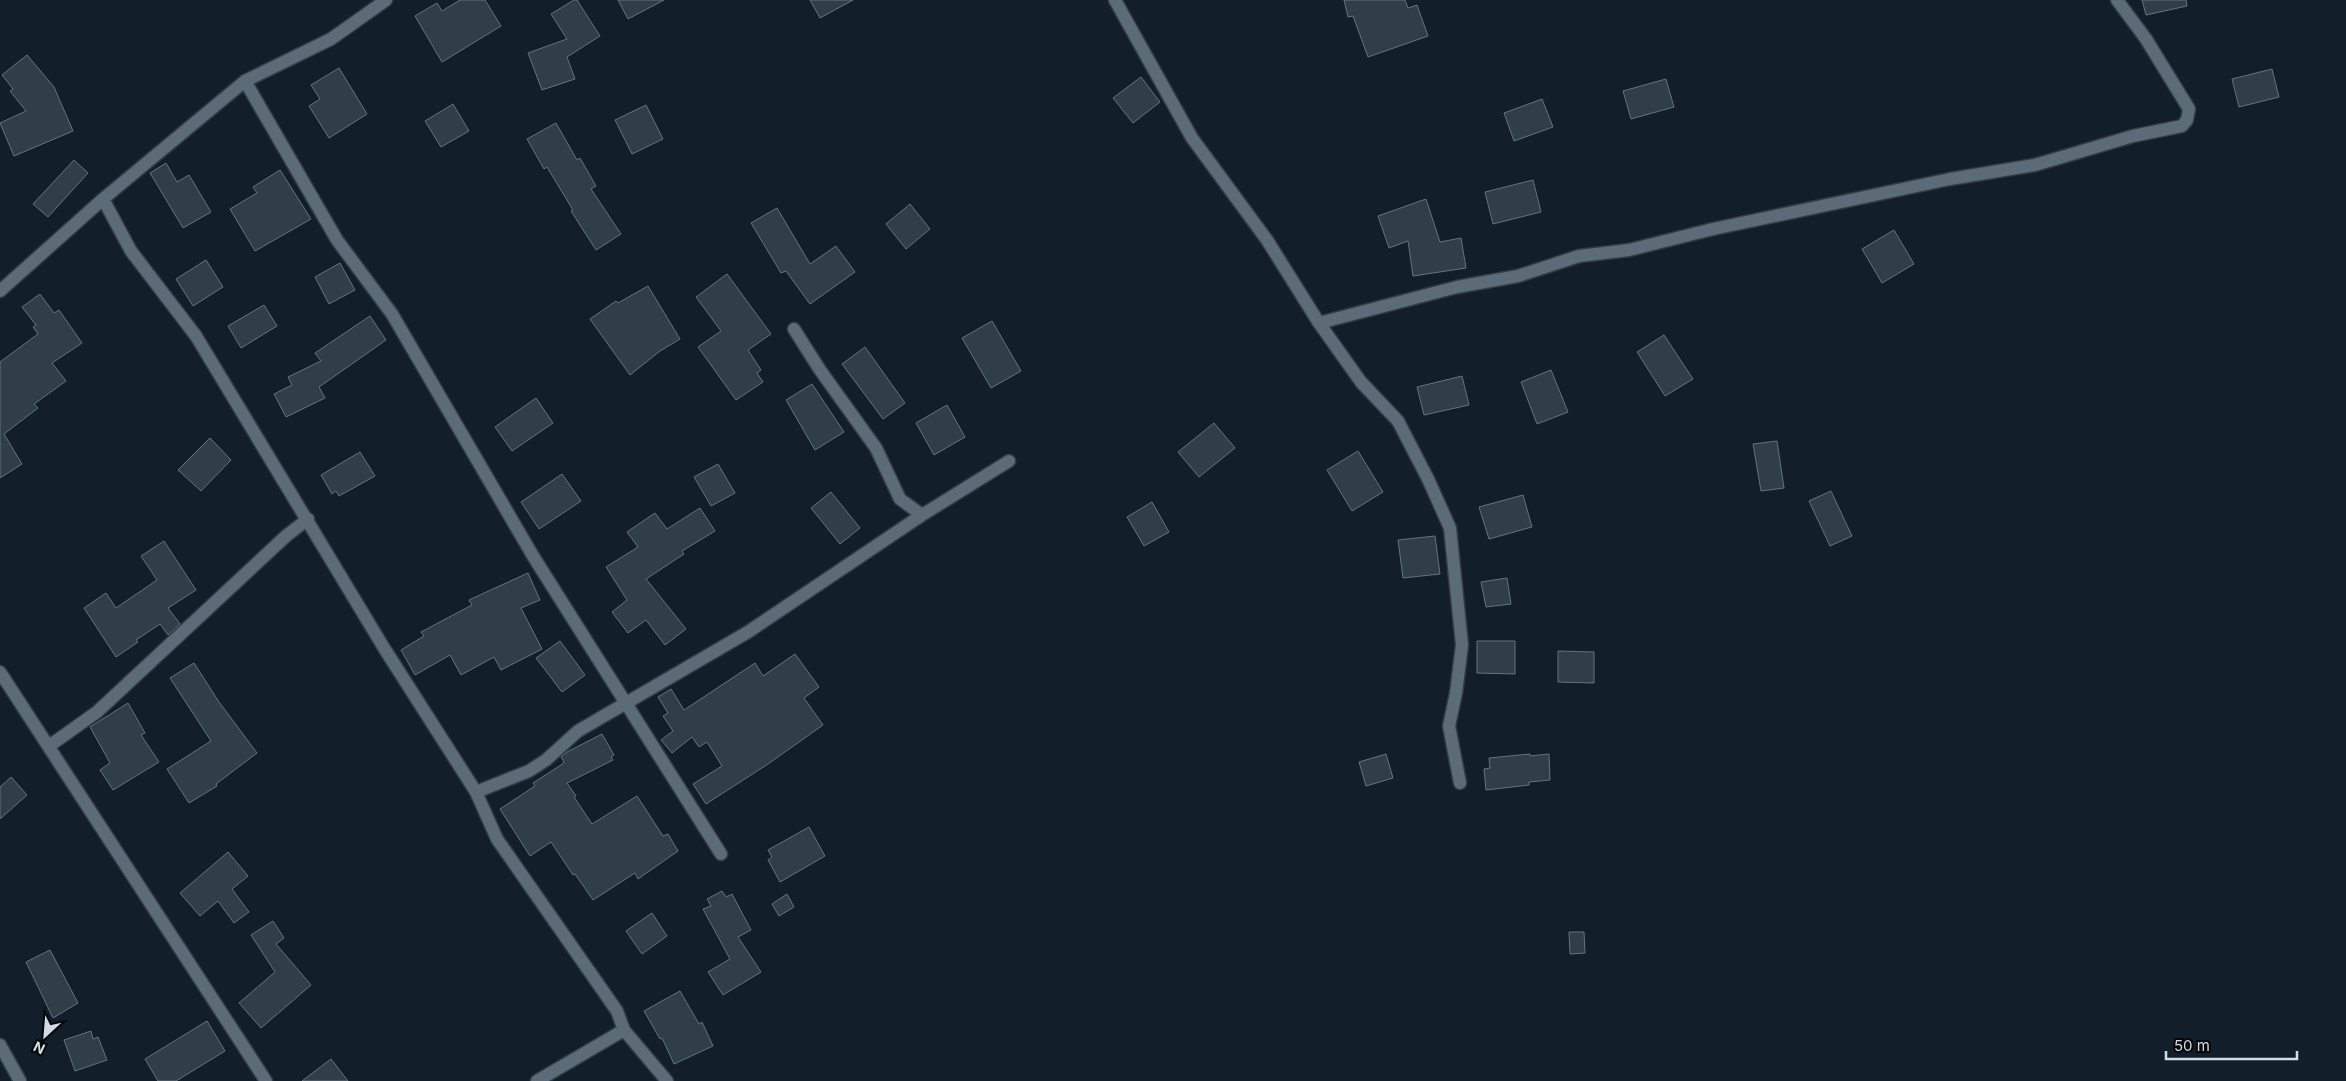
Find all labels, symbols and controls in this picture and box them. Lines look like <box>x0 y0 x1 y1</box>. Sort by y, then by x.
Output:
north arrow <box>20 1011 70 1061</box>
scale bar <box>2166 1028 2297 1060</box>
text: 50 m <box>2174 1036 2210 1055</box>
text: N <box>31 1038 48 1058</box>

